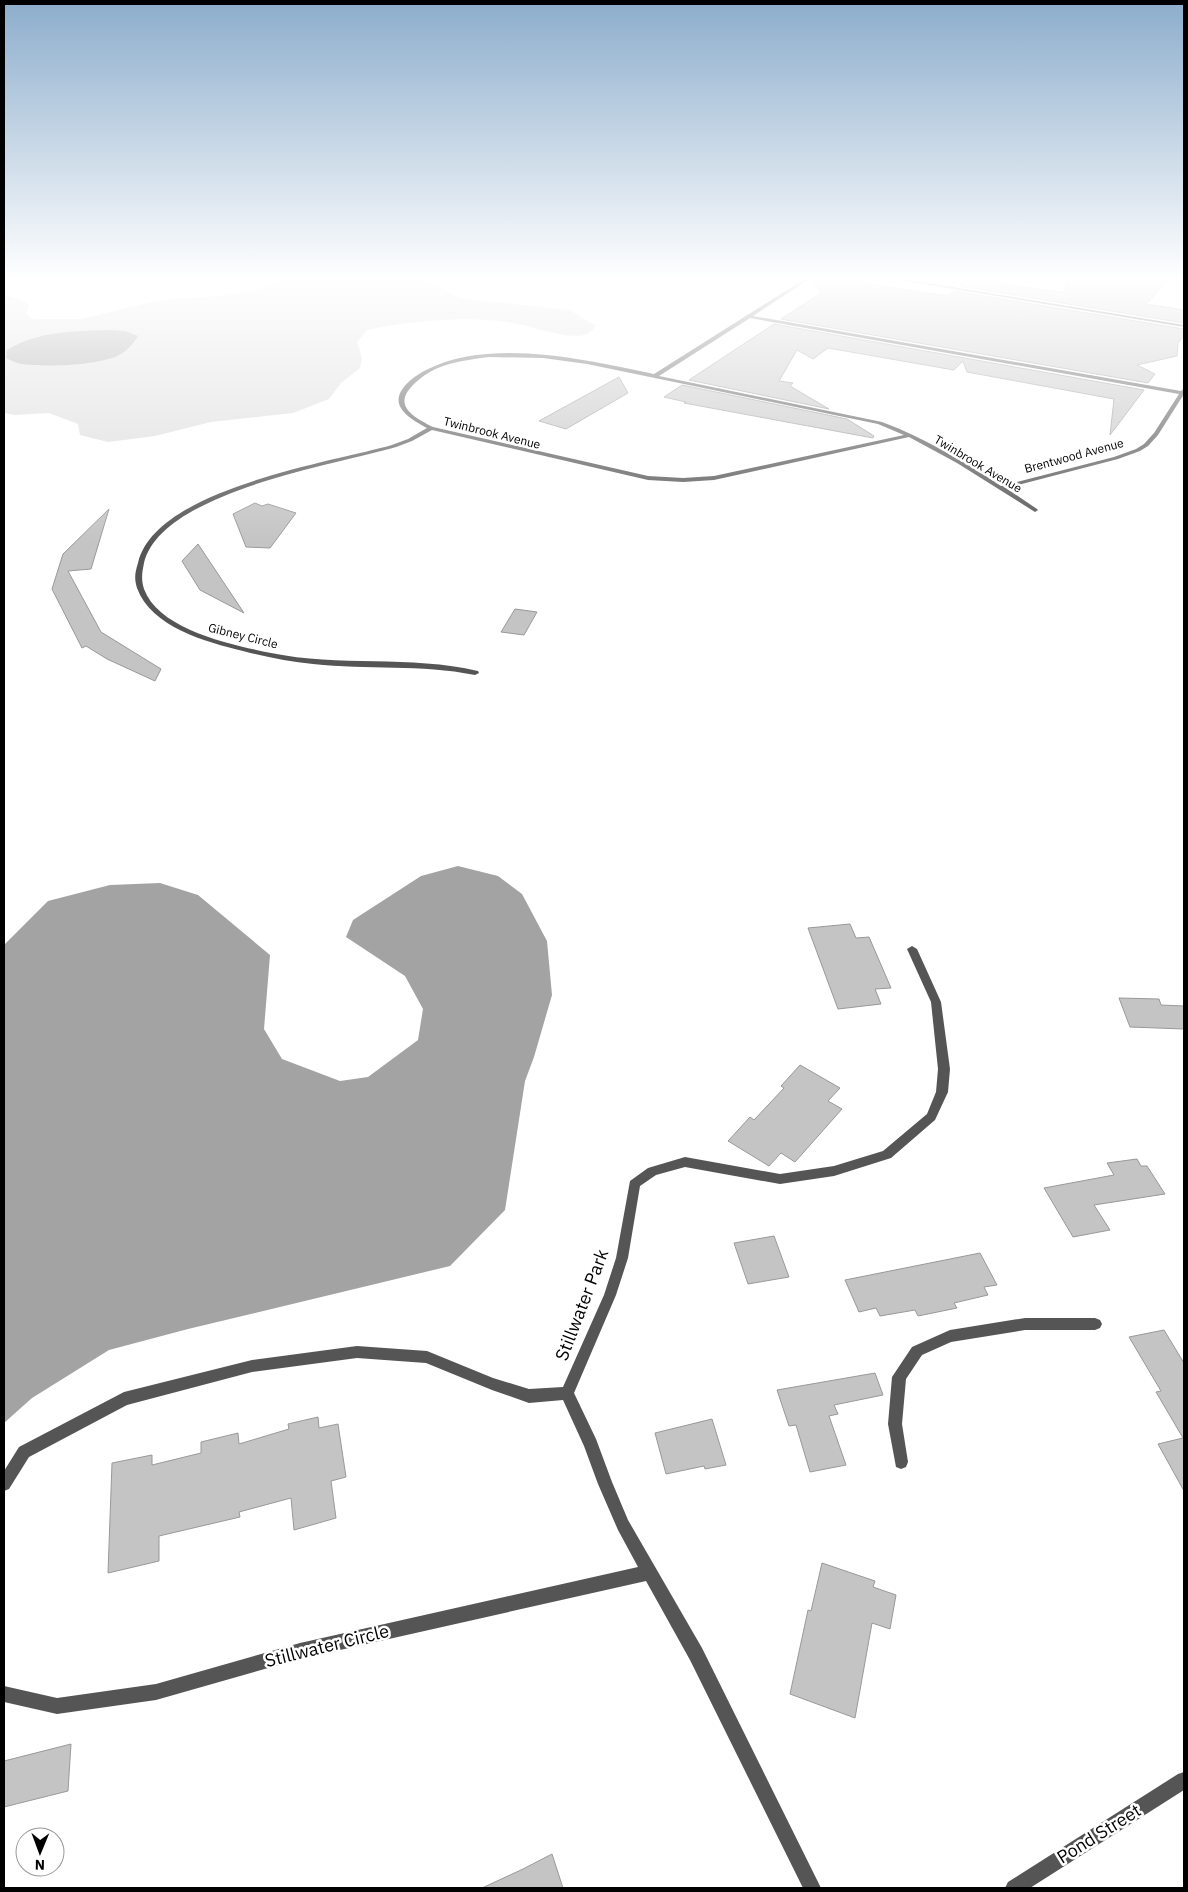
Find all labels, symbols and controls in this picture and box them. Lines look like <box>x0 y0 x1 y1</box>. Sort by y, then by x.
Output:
street label: Twinbrook Avenue <box>442 413 543 452</box>
street label: Twinbrook Avenue <box>932 432 1025 496</box>
street label: Brentwood Avenue <box>1023 435 1126 476</box>
street label: Gibney Circle <box>207 620 280 651</box>
street label: Stillwater Park <box>550 1245 614 1364</box>
street label: Stillwater Circle <box>262 1619 391 1672</box>
street label: Pond Street <box>1052 1799 1145 1868</box>
north arrow <box>15 1827 65 1877</box>
text: N <box>35 1856 45 1874</box>

